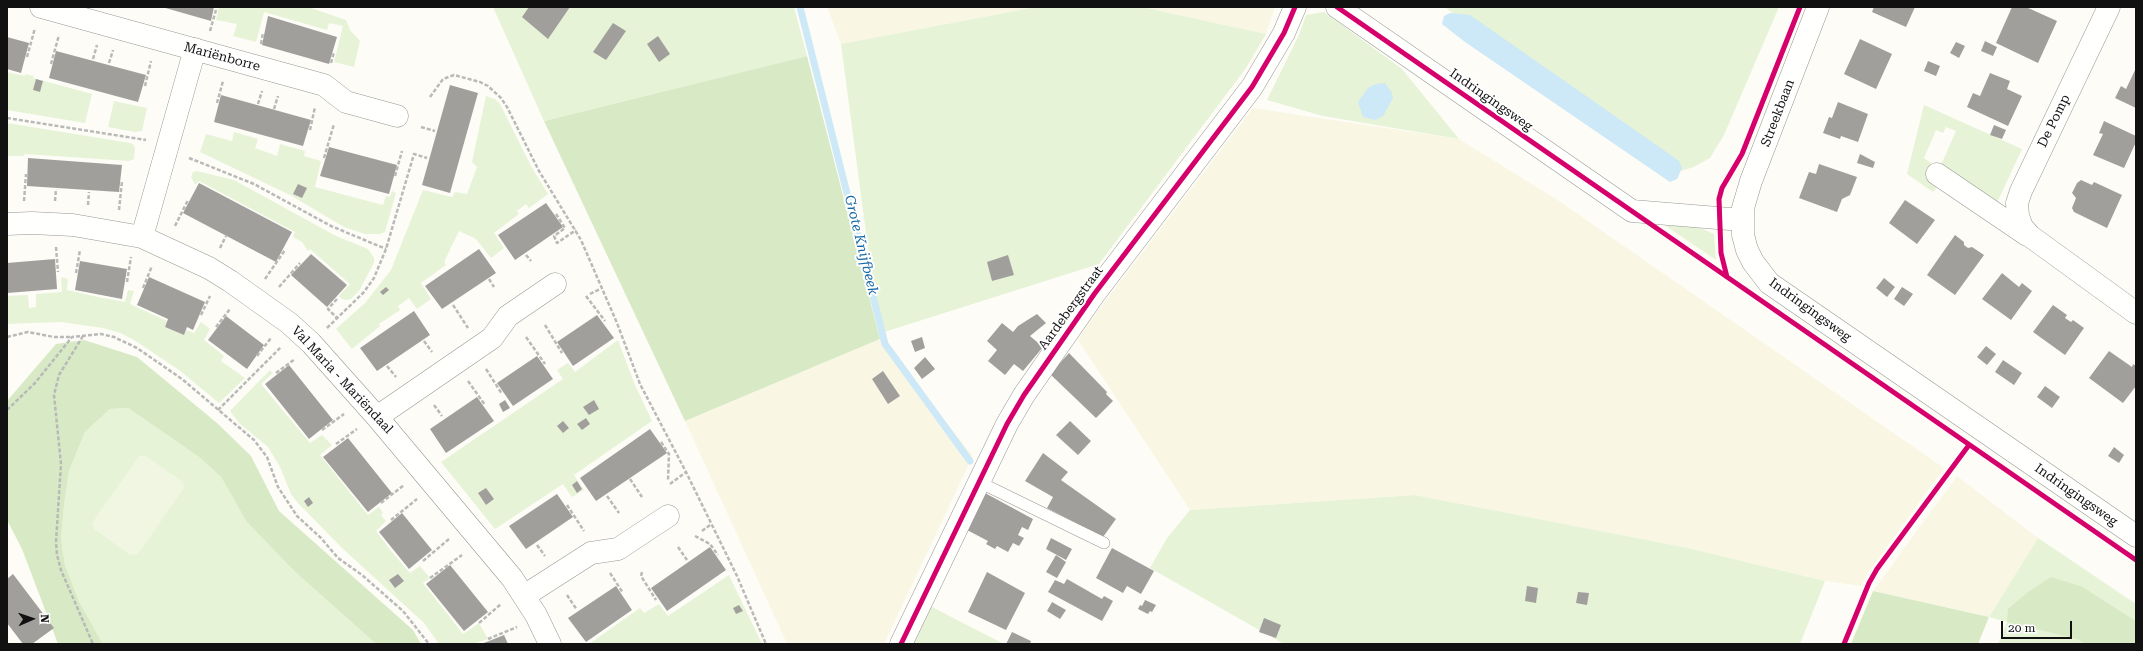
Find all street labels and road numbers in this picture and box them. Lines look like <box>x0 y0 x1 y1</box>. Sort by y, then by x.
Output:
street label: Mariënborre <box>182 39 262 75</box>
street label: Indringingsweg <box>1446 66 1536 134</box>
street label: Streekbaan <box>1758 77 1798 149</box>
street label: De Pomp <box>2035 92 2073 150</box>
street label: Aardebergstraat <box>1035 263 1107 353</box>
street label: Indringingsweg <box>1766 275 1854 345</box>
street label: Val Maria - Mariëndaal <box>288 323 396 437</box>
street label: Indringingsweg <box>2031 461 2121 529</box>

